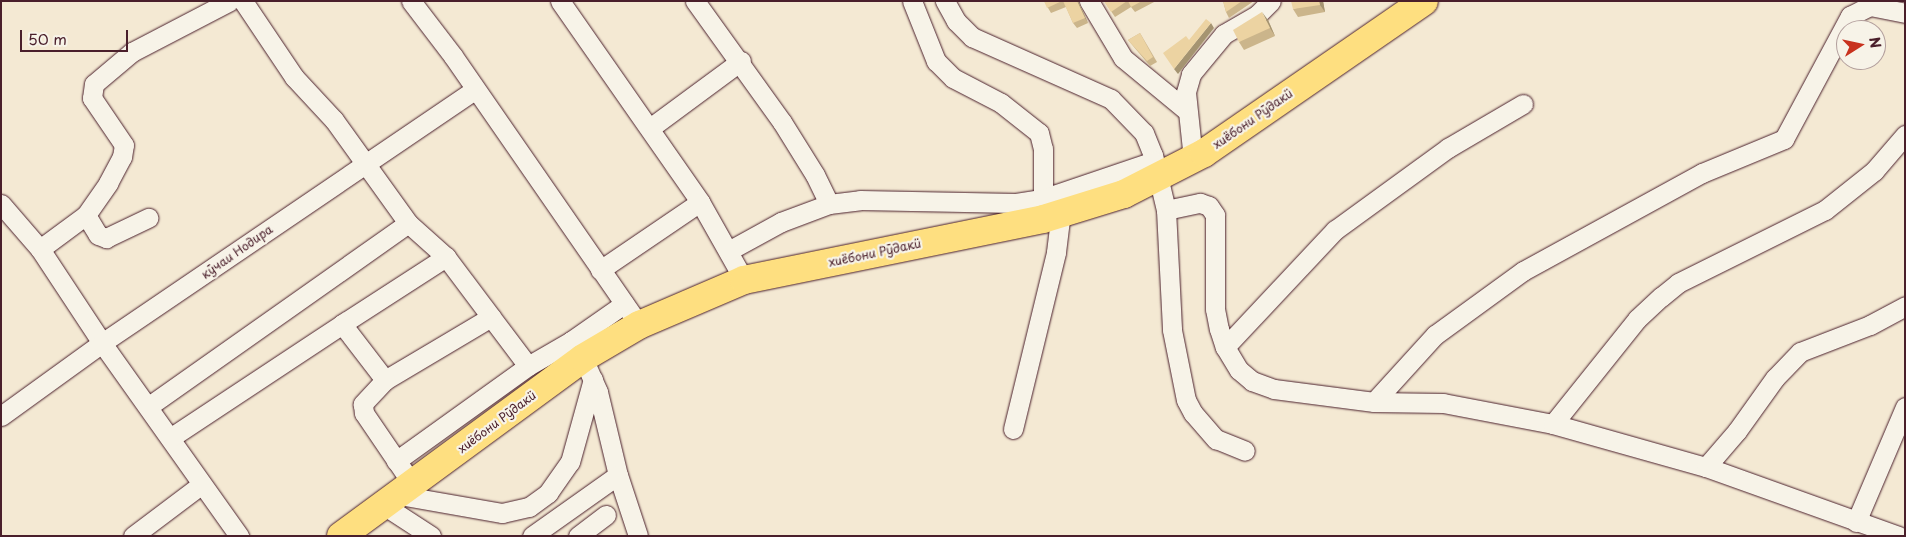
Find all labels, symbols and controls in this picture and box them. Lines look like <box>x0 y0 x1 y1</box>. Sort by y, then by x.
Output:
scale bar <box>22 20 130 52</box>
north arrow <box>1836 20 1886 70</box>
text: 50 m <box>28 27 67 50</box>
text: N <box>1864 35 1887 50</box>
street label: хиёбони Рӯдакӣ <box>1210 86 1296 152</box>
street label: кӯчаи Нодира <box>199 222 275 282</box>
street label: хиёбони Рӯдакӣ <box>827 236 923 270</box>
street label: хиёбони Рӯдакӣ <box>455 388 539 456</box>

